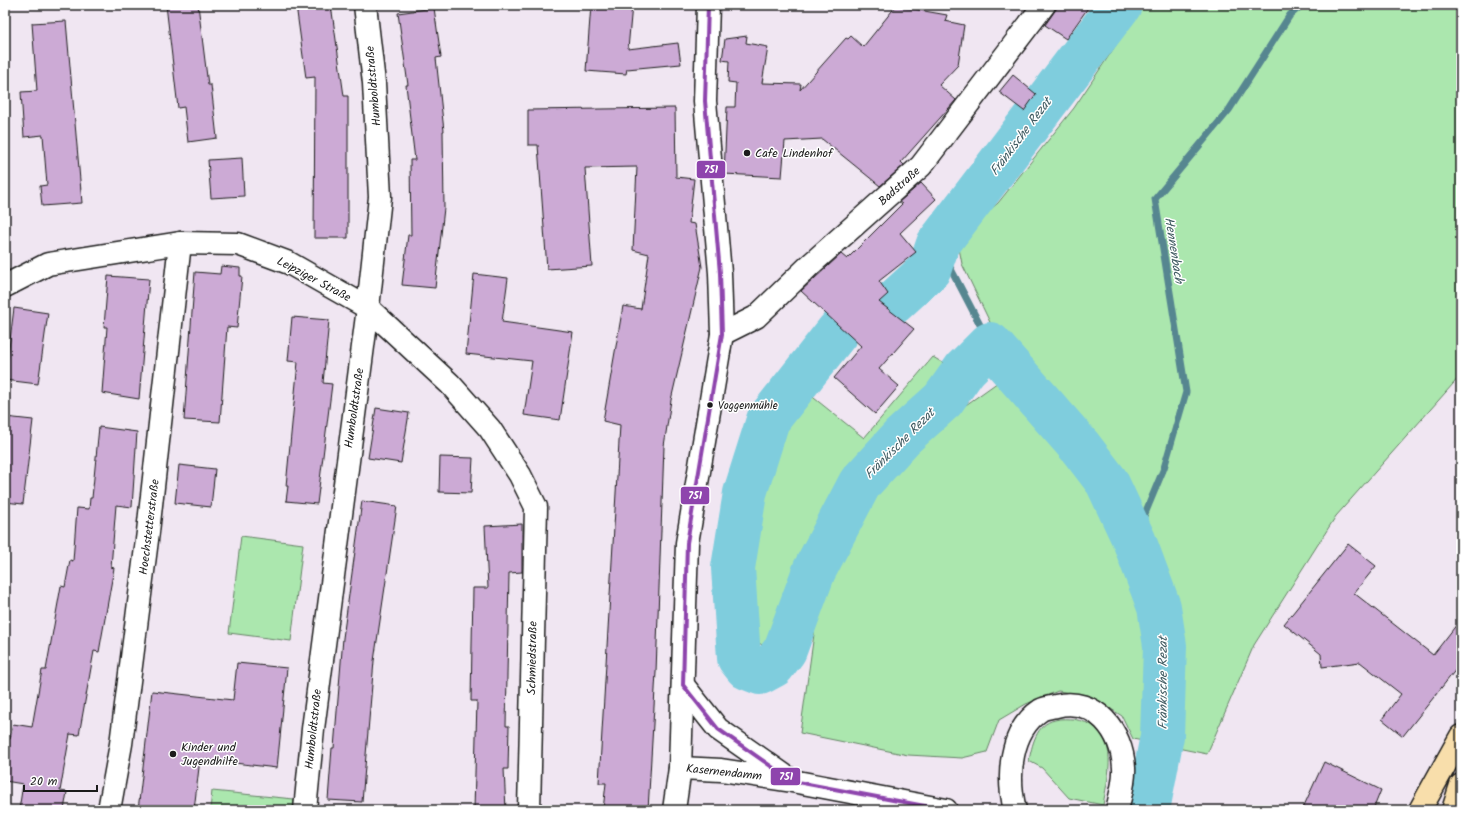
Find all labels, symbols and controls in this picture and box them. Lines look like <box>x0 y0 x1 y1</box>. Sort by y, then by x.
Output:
street label: Humboldtstraße <box>360 44 386 127</box>
water label: Fränkische Rezat <box>985 92 1059 180</box>
place label: Cafe Lindenhof <box>755 144 834 163</box>
marker: Cafe Lindenhof <box>742 148 752 158</box>
line badge: 751 <box>696 160 726 179</box>
text: 751 <box>704 161 719 179</box>
street label: Badstraße <box>874 162 925 211</box>
water label: Hennenbach <box>1158 216 1189 286</box>
street label: Leipziger Straße <box>273 252 355 307</box>
street label: Humboldtstraße <box>339 366 370 449</box>
place label: Voggenmühle <box>718 397 778 415</box>
marker: Voggenmühle <box>705 400 715 410</box>
water label: Fränkische Rezat <box>860 402 942 484</box>
street label: Hoechstetterstraße <box>134 478 165 576</box>
line badge: 751 <box>680 486 710 505</box>
text: 751 <box>688 487 703 505</box>
street label: Schmiedstraße <box>522 620 543 695</box>
water label: Fränkische Rezat <box>1153 635 1174 730</box>
street label: Humboldtstraße <box>300 687 327 770</box>
place label: Kinder und Jugendhilfe <box>181 738 239 771</box>
marker: Kinder und Jugendhilfe <box>168 749 178 759</box>
street label: Kasernendamm <box>685 759 763 786</box>
scale bar <box>24 767 97 793</box>
line badge: 751 <box>770 767 801 786</box>
text: 751 <box>779 768 794 786</box>
text: 20 m <box>30 772 58 791</box>

